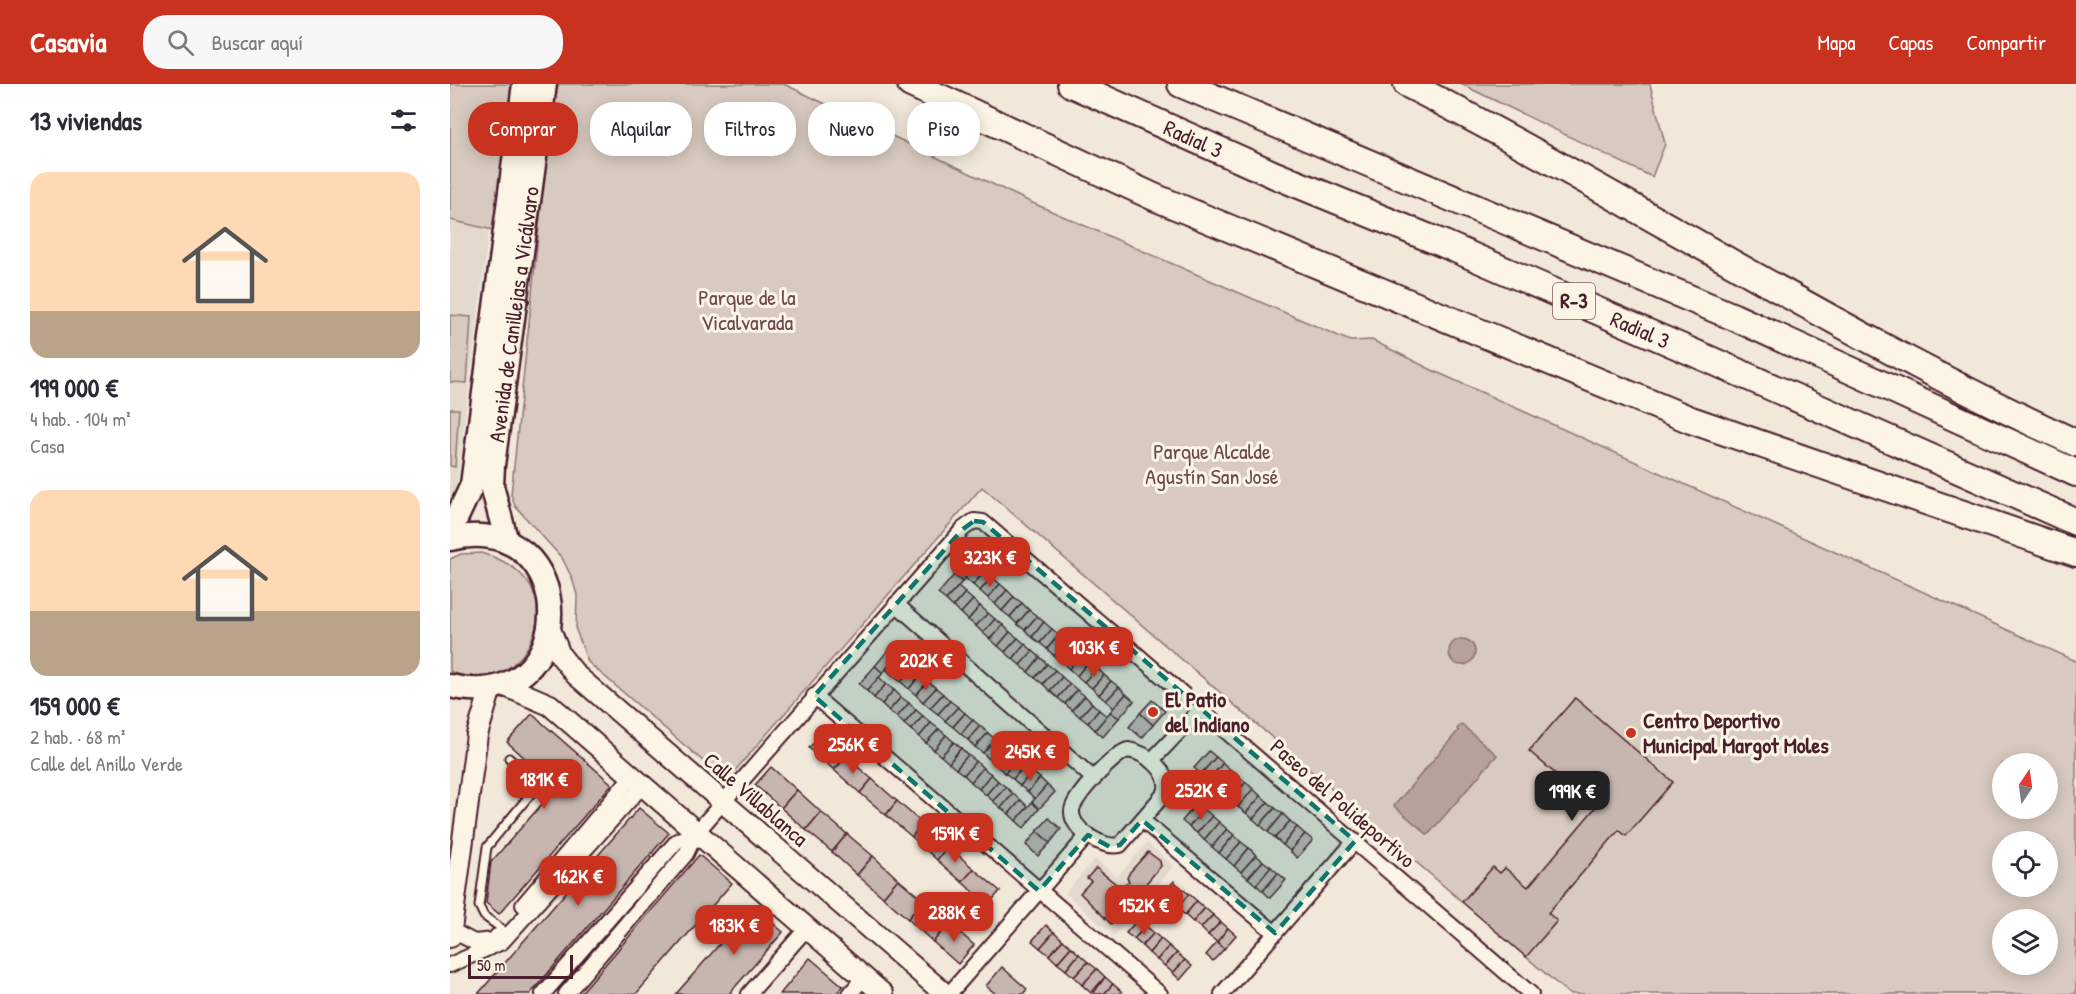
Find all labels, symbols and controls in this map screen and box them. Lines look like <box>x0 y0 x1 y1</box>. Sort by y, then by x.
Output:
search box <box>143 15 563 69</box>
text: Casavia <box>30 23 107 61</box>
icon: search <box>164 26 197 59</box>
text: Buscar aquí <box>212 27 303 57</box>
text: Mapa <box>1817 28 1855 57</box>
text: Capas <box>1888 28 1933 57</box>
text: Compartir <box>1966 28 2046 57</box>
chip: Comprar <box>468 102 578 156</box>
chip: Alquilar <box>590 102 692 156</box>
chip: Filtros <box>704 102 796 156</box>
chip: Nuevo <box>808 102 895 156</box>
chip: Piso <box>907 102 980 156</box>
text: 13 viviendas <box>30 103 142 138</box>
icon: filters <box>387 104 420 137</box>
street label: Radial 3 <box>1159 112 1228 165</box>
street label: Avenida de Canillejas a Vicálvaro <box>481 184 546 444</box>
icon: home <box>171 211 279 319</box>
park label: Parque de la Vicalvarada <box>698 282 796 337</box>
road number: R-3 <box>1553 283 1595 319</box>
street label: Radial 3 <box>1606 303 1675 356</box>
text: 199 000 € <box>30 370 118 405</box>
text: 4 hab. · 104 m² <box>30 405 131 432</box>
text: Casa <box>30 432 64 459</box>
park label: Parque Alcalde Agustín San José <box>1145 436 1279 491</box>
icon: home <box>171 529 279 637</box>
pin: 323K € <box>941 537 1039 588</box>
text: 323K € <box>964 543 1016 570</box>
pin: 103K € <box>1045 627 1143 678</box>
text: 103K € <box>1069 633 1119 660</box>
pin: 202K € <box>877 640 975 691</box>
text: 202K € <box>900 646 952 673</box>
place label: El Patio del Indiano <box>1165 684 1249 739</box>
text: 159 000 € <box>30 688 119 723</box>
marker: El Patio del Indiano <box>1146 705 1160 719</box>
place label: Centro Deportivo Municipal Margot Moles <box>1643 705 1829 761</box>
text: 2 hab. · 68 m² <box>30 723 125 750</box>
pin: 256K € <box>804 724 902 775</box>
marker: Centro Deportivo Municipal Margot Moles <box>1624 726 1638 740</box>
text: 256K € <box>828 730 878 757</box>
pin: 245K € <box>981 731 1079 782</box>
street label: Paseo del Polideportivo <box>1264 732 1422 874</box>
text: 245K € <box>1005 737 1055 764</box>
street label: Calle Villablanca <box>697 745 815 853</box>
text: Calle del Anillo Verde <box>30 750 183 777</box>
north arrow <box>1992 753 2058 819</box>
map controls <box>1992 753 2058 975</box>
pin: 181K € <box>495 759 593 810</box>
text: 181K € <box>520 765 568 792</box>
pin: 252K € <box>1152 770 1250 821</box>
pin: 199K € <box>1523 771 1621 822</box>
text: 252K € <box>1175 776 1227 803</box>
text: 199K € <box>1549 777 1595 804</box>
pin: 159K € <box>906 813 1004 864</box>
text: 159K € <box>931 819 979 846</box>
button: locate <box>1992 831 2058 897</box>
pin: 162K € <box>529 856 627 907</box>
text: 162K € <box>553 862 603 889</box>
pin: 152K € <box>1095 885 1193 936</box>
text: 152K € <box>1119 891 1169 918</box>
pin: 288K € <box>905 892 1003 943</box>
text: 288K € <box>928 898 980 925</box>
pin: 183K € <box>685 905 783 956</box>
button: layers <box>1992 909 2058 975</box>
text: 183K € <box>709 911 759 938</box>
scale bar <box>468 952 573 980</box>
text: 50 m <box>477 954 506 976</box>

